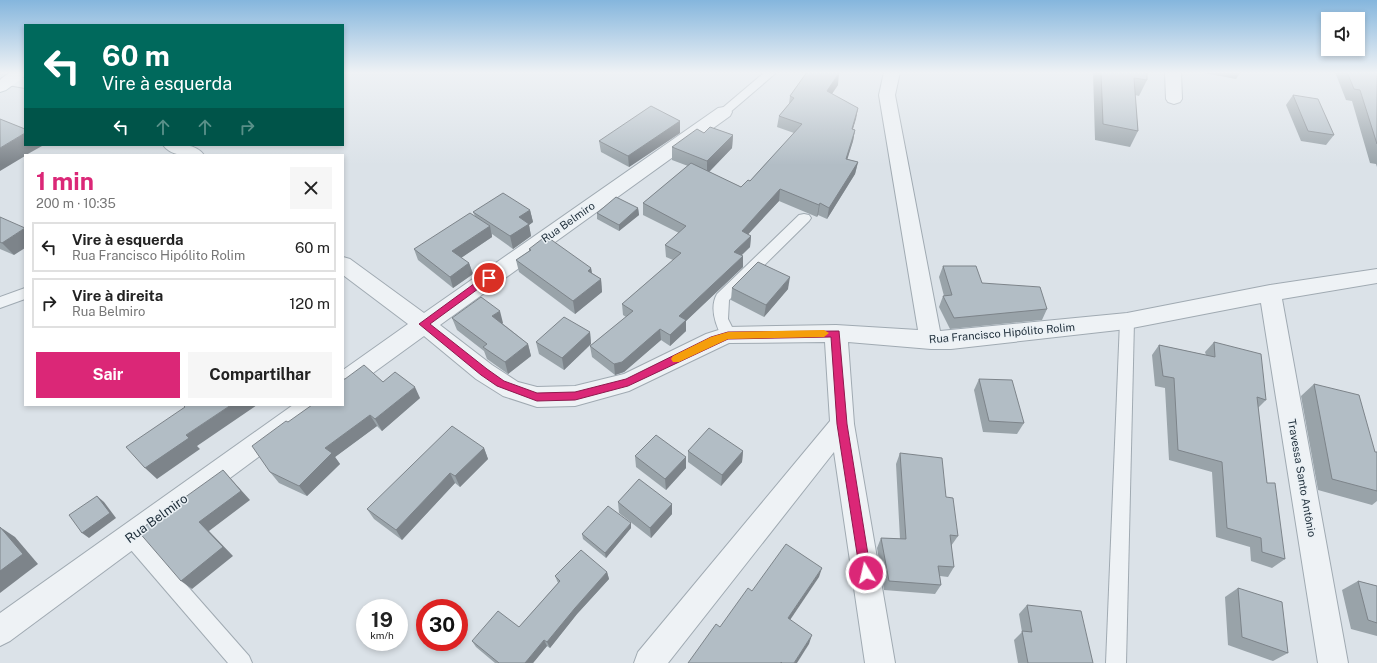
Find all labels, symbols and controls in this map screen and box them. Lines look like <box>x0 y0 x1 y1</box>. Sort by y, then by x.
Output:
map controls <box>1321 12 1365 56</box>
button: sound <box>1321 12 1365 56</box>
text: 60 m <box>102 39 170 72</box>
icon: left <box>36 40 88 92</box>
text: Vire à esquerda <box>102 73 232 94</box>
icon: left <box>110 116 132 138</box>
icon: ahead <box>152 116 174 138</box>
icon: ahead <box>194 116 216 138</box>
icon: right <box>236 116 258 138</box>
text: 1 min <box>36 167 94 195</box>
button: close <box>290 167 332 209</box>
text: 200 m · 10:35 <box>36 196 116 211</box>
street label: Rua Belmiro <box>539 199 597 245</box>
text: Vire à esquerda <box>72 231 184 248</box>
icon: left <box>38 236 60 258</box>
text: 60 m <box>295 239 330 256</box>
text: Rua Francisco Hipólito Rolim <box>72 248 245 263</box>
pin <box>472 261 506 295</box>
icon: arrive <box>478 267 500 289</box>
text: Vire à direita <box>72 287 163 304</box>
icon: right <box>38 292 60 314</box>
text: 120 m <box>289 295 330 312</box>
text: Rua Belmiro <box>72 304 145 319</box>
street label: Rua Francisco Hipólito Rolim <box>928 321 1076 345</box>
button: Sair <box>36 352 180 398</box>
button: Compartilhar <box>188 352 332 398</box>
street label: Travessa Santo Antônio <box>1286 418 1318 538</box>
street label: Rua Belmiro <box>122 491 190 546</box>
position arrow <box>845 552 887 594</box>
speed limit sign: 30 <box>416 599 468 651</box>
text: 19 <box>371 608 393 632</box>
text: km/h <box>370 629 394 641</box>

